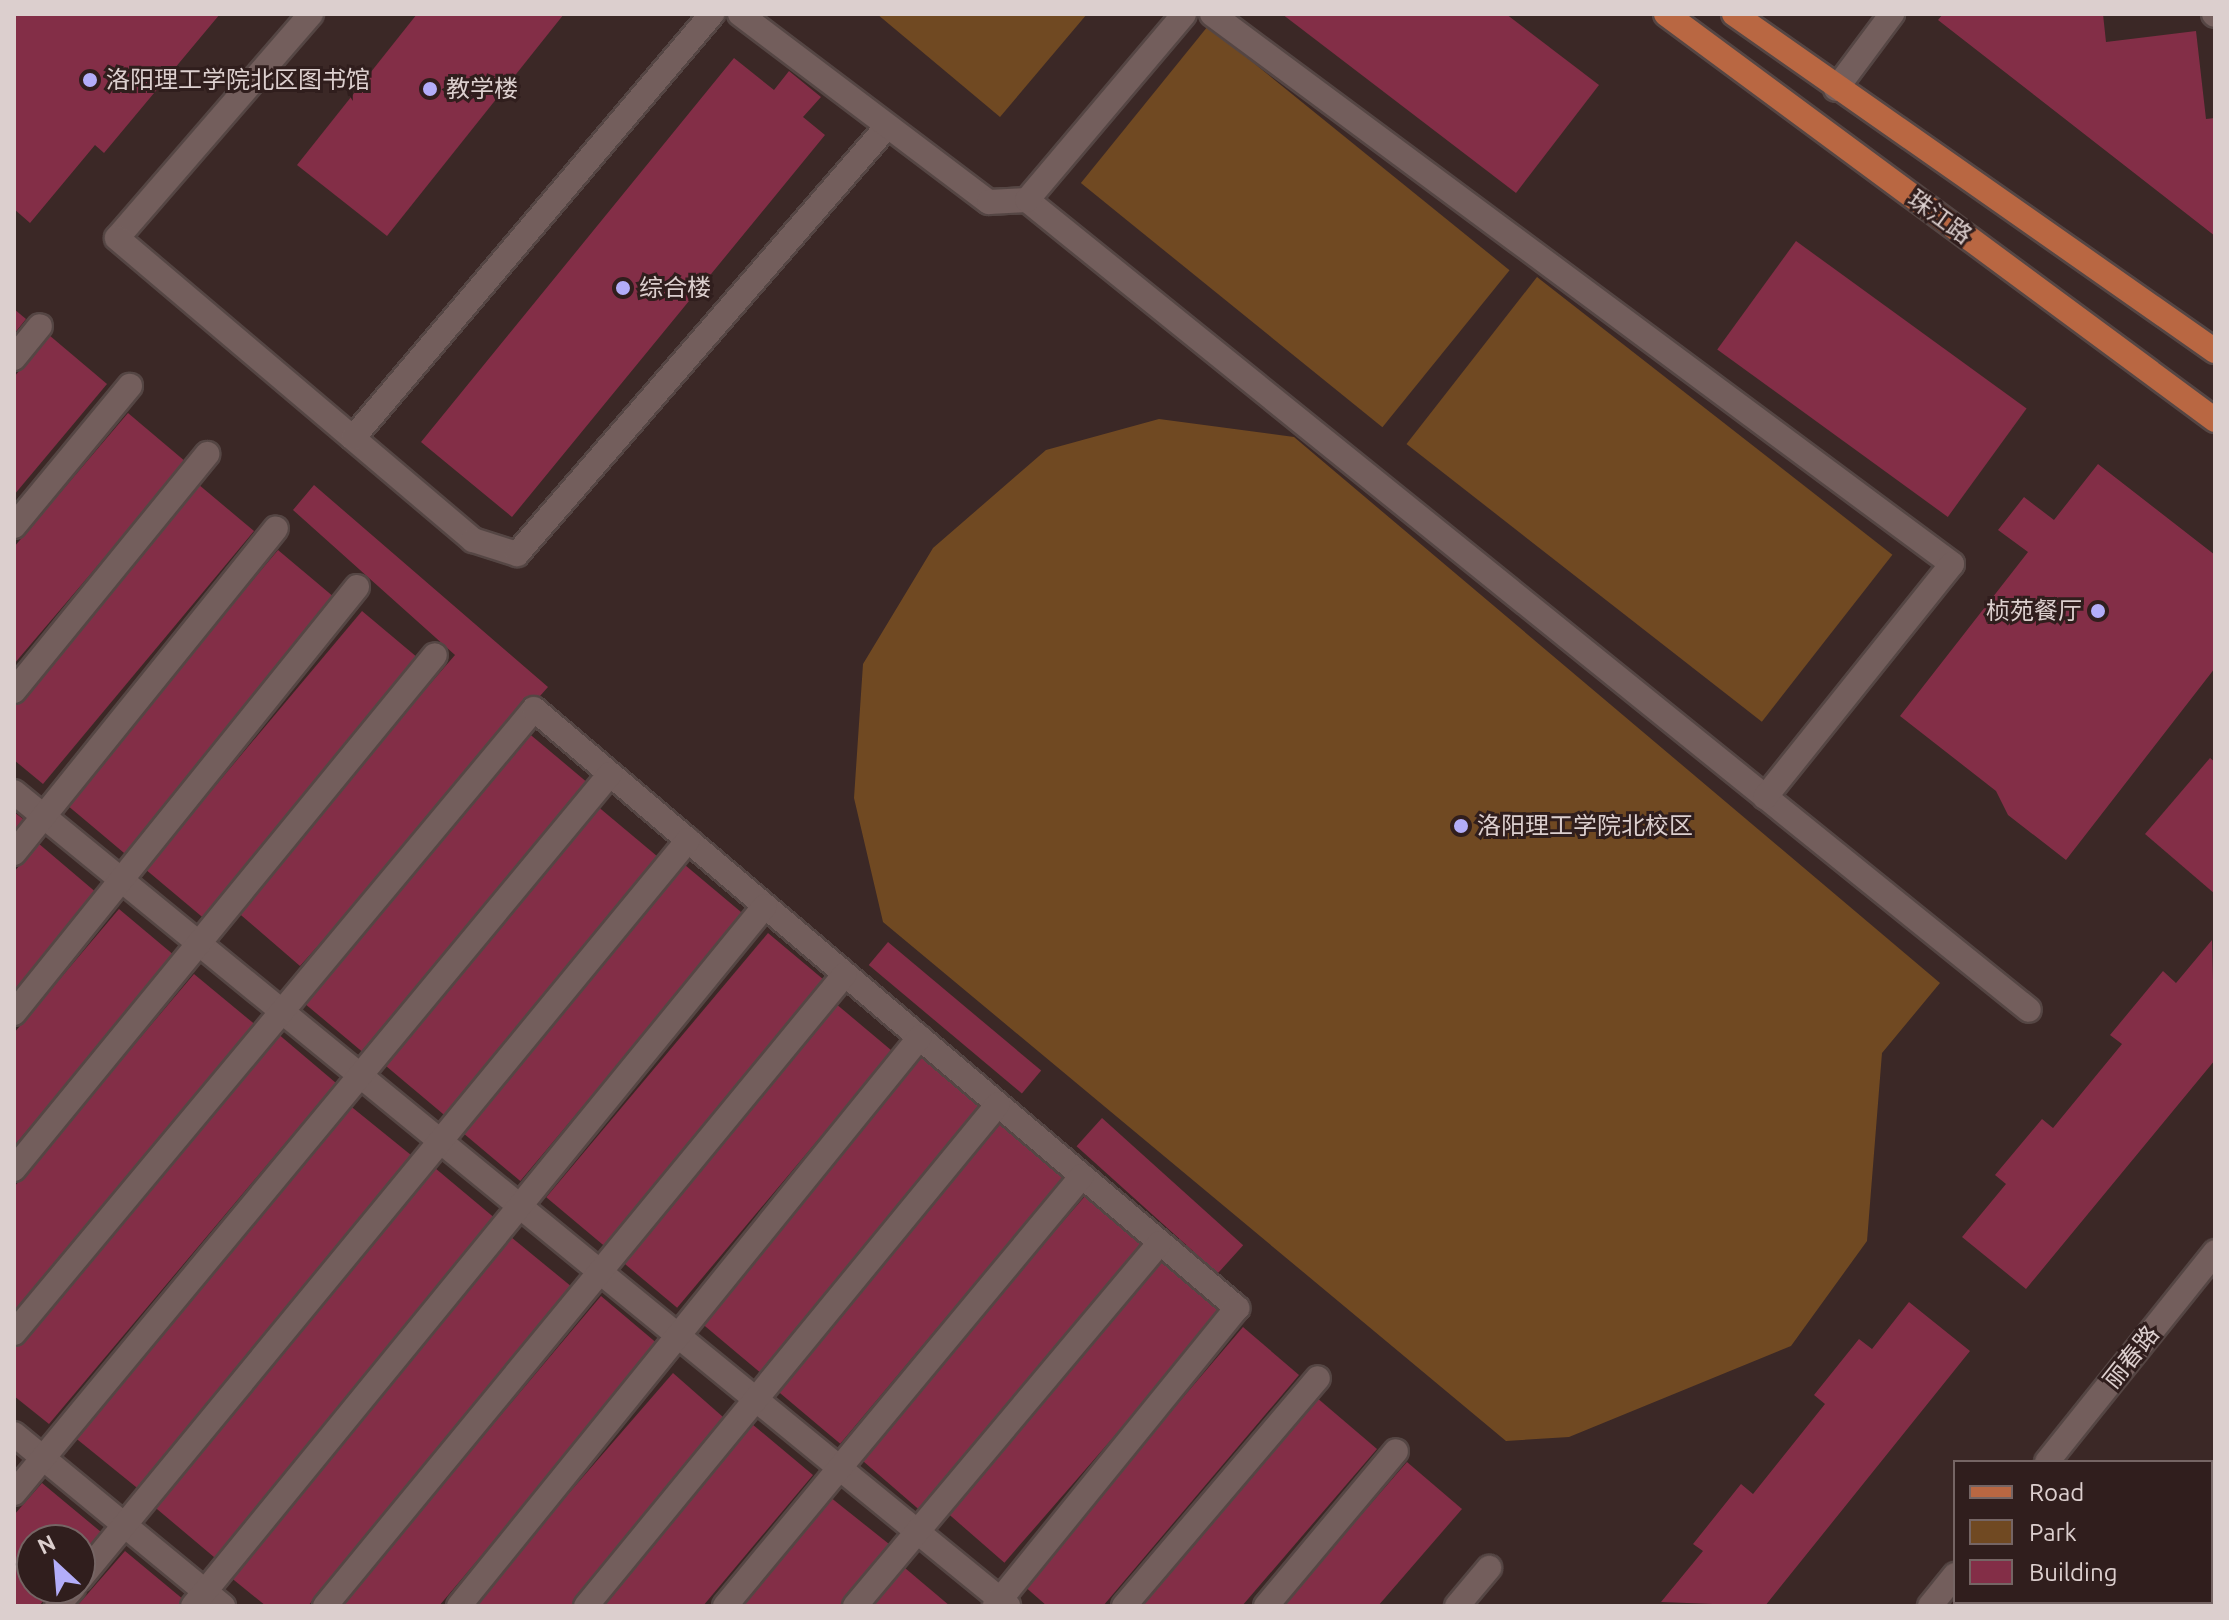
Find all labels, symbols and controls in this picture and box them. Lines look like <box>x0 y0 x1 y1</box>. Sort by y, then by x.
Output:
place label: 洛阳理工学院北区图书馆 <box>106 66 370 94</box>
marker: 洛阳理工学院北区图书馆 <box>81 71 99 89</box>
place label: 教学楼 <box>446 75 518 103</box>
marker: 教学楼 <box>421 80 439 98</box>
street label: 珠江路 <box>1902 184 1978 250</box>
place label: 综合楼 <box>639 274 711 302</box>
marker: 综合楼 <box>614 279 632 297</box>
place label: 桢苑餐厅 <box>1986 597 2082 625</box>
marker: 桢苑餐厅 <box>2089 602 2107 620</box>
place label: 洛阳理工学院北校区 <box>1477 812 1693 840</box>
marker: 洛阳理工学院北校区 <box>1452 817 1470 835</box>
street label: 丽春路 <box>2097 1320 2165 1394</box>
legend <box>1953 1460 2213 1604</box>
text: Road <box>2029 1479 2084 1506</box>
text: Park <box>2029 1519 2077 1546</box>
north arrow <box>16 1524 96 1604</box>
text: N <box>33 1529 59 1559</box>
text: Building <box>2029 1559 2117 1586</box>

